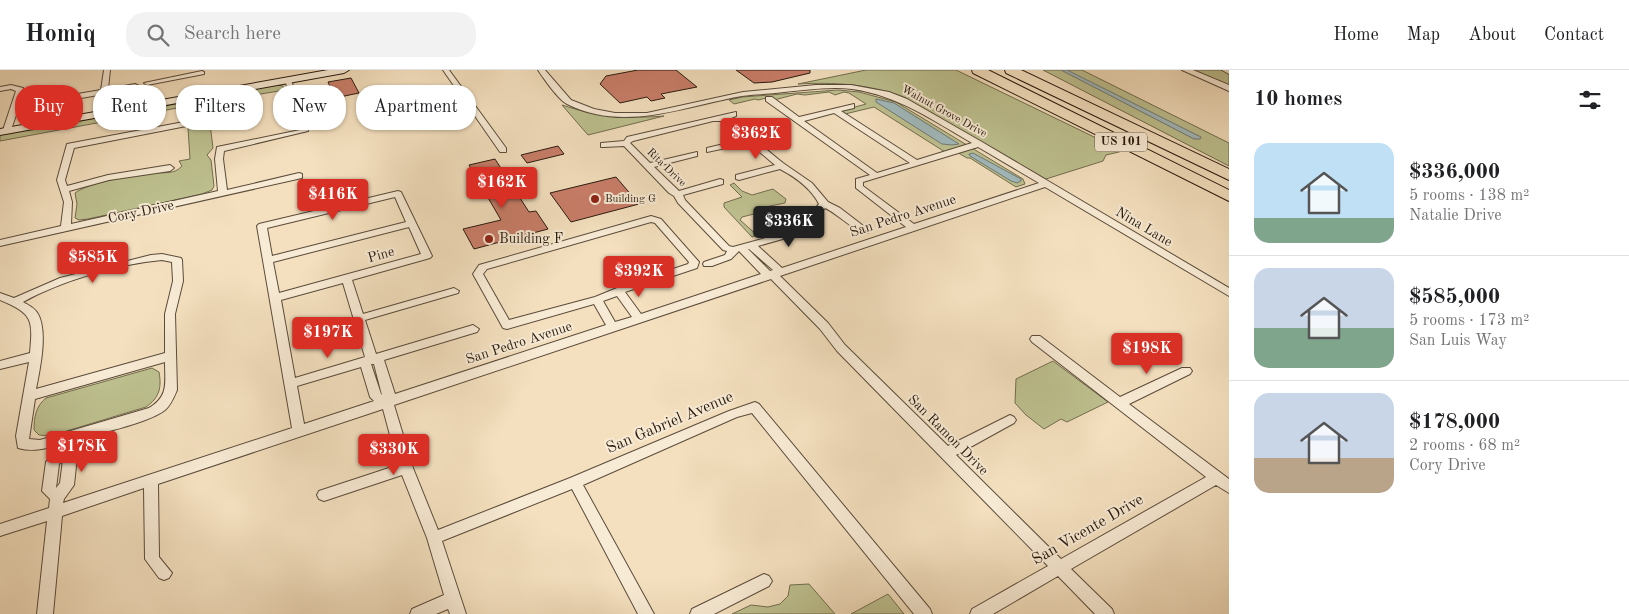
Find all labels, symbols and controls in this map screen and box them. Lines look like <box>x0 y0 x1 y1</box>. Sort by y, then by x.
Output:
search box <box>126 12 476 57</box>
icon: search <box>144 21 172 49</box>
text: Homiq <box>25 23 96 47</box>
text: Search here <box>184 25 281 44</box>
text: Home <box>1333 26 1379 44</box>
text: Map <box>1407 26 1440 44</box>
text: About <box>1468 26 1516 44</box>
text: Contact <box>1544 26 1604 44</box>
street label: Walnut Grove Drive <box>900 84 988 140</box>
chip: Buy <box>15 85 83 130</box>
chip: Rent <box>93 85 166 130</box>
chip: Filters <box>176 85 263 130</box>
chip: New <box>273 85 346 130</box>
chip: Apartment <box>356 85 476 130</box>
icon: filters <box>1576 86 1604 114</box>
text: 10 homes <box>1254 89 1342 110</box>
pin: $362K <box>721 118 791 160</box>
text: $362K <box>731 126 781 142</box>
road number: US 101 <box>1095 132 1147 152</box>
street label: Rita Drive <box>644 147 688 189</box>
text: $336,000 <box>1409 162 1500 183</box>
icon: home <box>1294 163 1354 223</box>
pin: $162K <box>467 166 537 209</box>
text: $162K <box>477 175 527 191</box>
pin: $416K <box>298 178 368 221</box>
text: $416K <box>308 187 358 203</box>
text: 5 rooms · 138 m² <box>1409 188 1529 204</box>
street label: San Pedro Avenue <box>848 192 958 240</box>
marker: Building G <box>589 193 601 205</box>
place label: Building G <box>605 194 656 205</box>
street label: Cory Drive <box>107 198 175 226</box>
street label: Nina Lane <box>1113 205 1175 249</box>
pin: $336K <box>754 206 824 248</box>
text: Natalie Drive <box>1409 208 1502 224</box>
text: $336K <box>764 214 814 230</box>
place label: Building F <box>499 232 563 246</box>
marker: Building F <box>483 233 495 245</box>
pin: $585K <box>58 242 128 284</box>
street label: Pine <box>366 245 396 265</box>
text: $585K <box>68 250 118 266</box>
pin: $392K <box>604 256 674 298</box>
text: $392K <box>614 264 664 280</box>
text: $585,000 <box>1409 287 1500 308</box>
icon: home <box>1294 288 1354 348</box>
text: 5 rooms · 173 m² <box>1409 313 1529 329</box>
pin: $197K <box>293 316 363 359</box>
street label: San Pedro Avenue <box>464 319 574 367</box>
text: $197K <box>303 325 353 341</box>
pin: $198K <box>1112 332 1182 375</box>
text: San Luis Way <box>1409 333 1507 349</box>
text: $198K <box>1122 341 1172 357</box>
street label: San Gabriel Avenue <box>604 389 736 457</box>
street label: San Ramon Drive <box>905 392 991 478</box>
text: $178,000 <box>1409 412 1500 433</box>
icon: home <box>1294 413 1354 473</box>
pin: $178K <box>47 430 117 473</box>
pin: $330K <box>359 434 429 476</box>
text: 2 rooms · 68 m² <box>1409 438 1520 454</box>
text: $178K <box>57 439 107 455</box>
text: $330K <box>369 442 419 458</box>
text: Cory Drive <box>1409 458 1486 474</box>
street label: San Vicente Drive <box>1030 492 1146 568</box>

